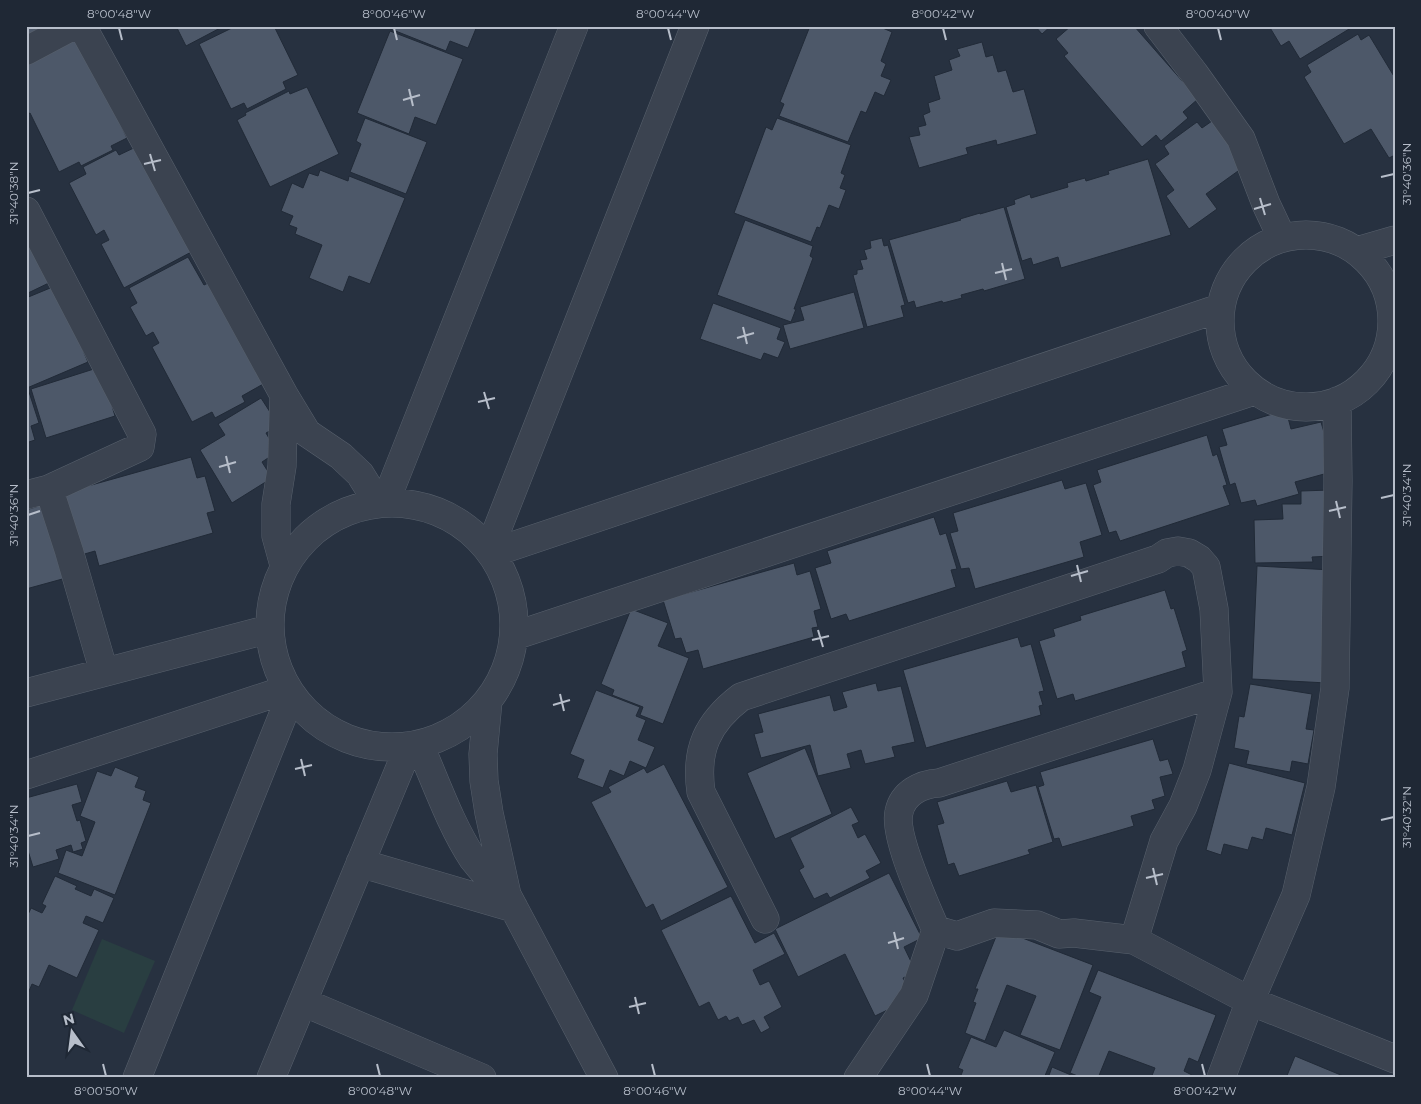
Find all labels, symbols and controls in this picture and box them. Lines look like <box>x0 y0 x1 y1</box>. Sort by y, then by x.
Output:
text: 8°00'48"W <box>87 6 151 21</box>
text: 8°00'46"W <box>362 6 426 21</box>
text: 8°00'44"W <box>636 6 700 21</box>
text: 8°00'42"W <box>911 6 975 21</box>
text: 8°00'40"W <box>1186 6 1250 21</box>
text: 31°40'36"N <box>1399 143 1414 205</box>
text: 31°40'38"N <box>6 162 21 224</box>
text: 31°40'34"N <box>1399 464 1414 526</box>
text: 31°40'36"N <box>6 484 21 546</box>
text: 31°40'32"N <box>1399 786 1414 848</box>
text: 31°40'34"N <box>6 805 21 867</box>
north arrow <box>48 1006 98 1056</box>
text: N <box>61 1009 77 1029</box>
text: 8°00'50"W <box>74 1083 138 1098</box>
text: 8°00'48"W <box>348 1083 412 1098</box>
text: 8°00'46"W <box>623 1083 687 1098</box>
text: 8°00'44"W <box>898 1083 962 1098</box>
text: 8°00'42"W <box>1173 1083 1237 1098</box>

